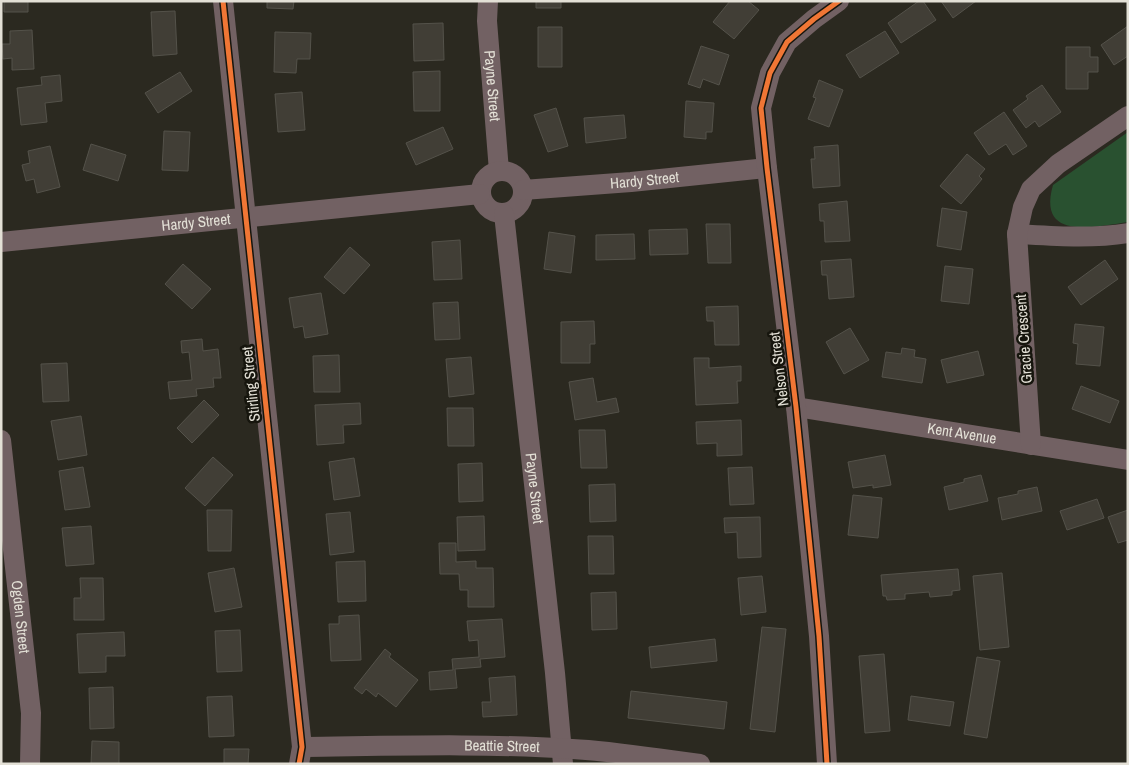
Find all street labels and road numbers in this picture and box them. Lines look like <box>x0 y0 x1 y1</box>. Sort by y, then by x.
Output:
street label: Payne Street <box>479 49 506 123</box>
street label: Hardy Street <box>609 166 681 194</box>
street label: Hardy Street <box>161 208 232 236</box>
street label: Gracie Crescent <box>1010 293 1037 384</box>
street label: Nelson Street <box>763 330 793 407</box>
street label: Stirling Street <box>236 345 265 423</box>
street label: Kent Avenue <box>926 417 998 449</box>
street label: Payne Street <box>521 452 549 525</box>
street label: Ogden Street <box>7 579 35 655</box>
street label: Beattie Street <box>464 734 541 757</box>

